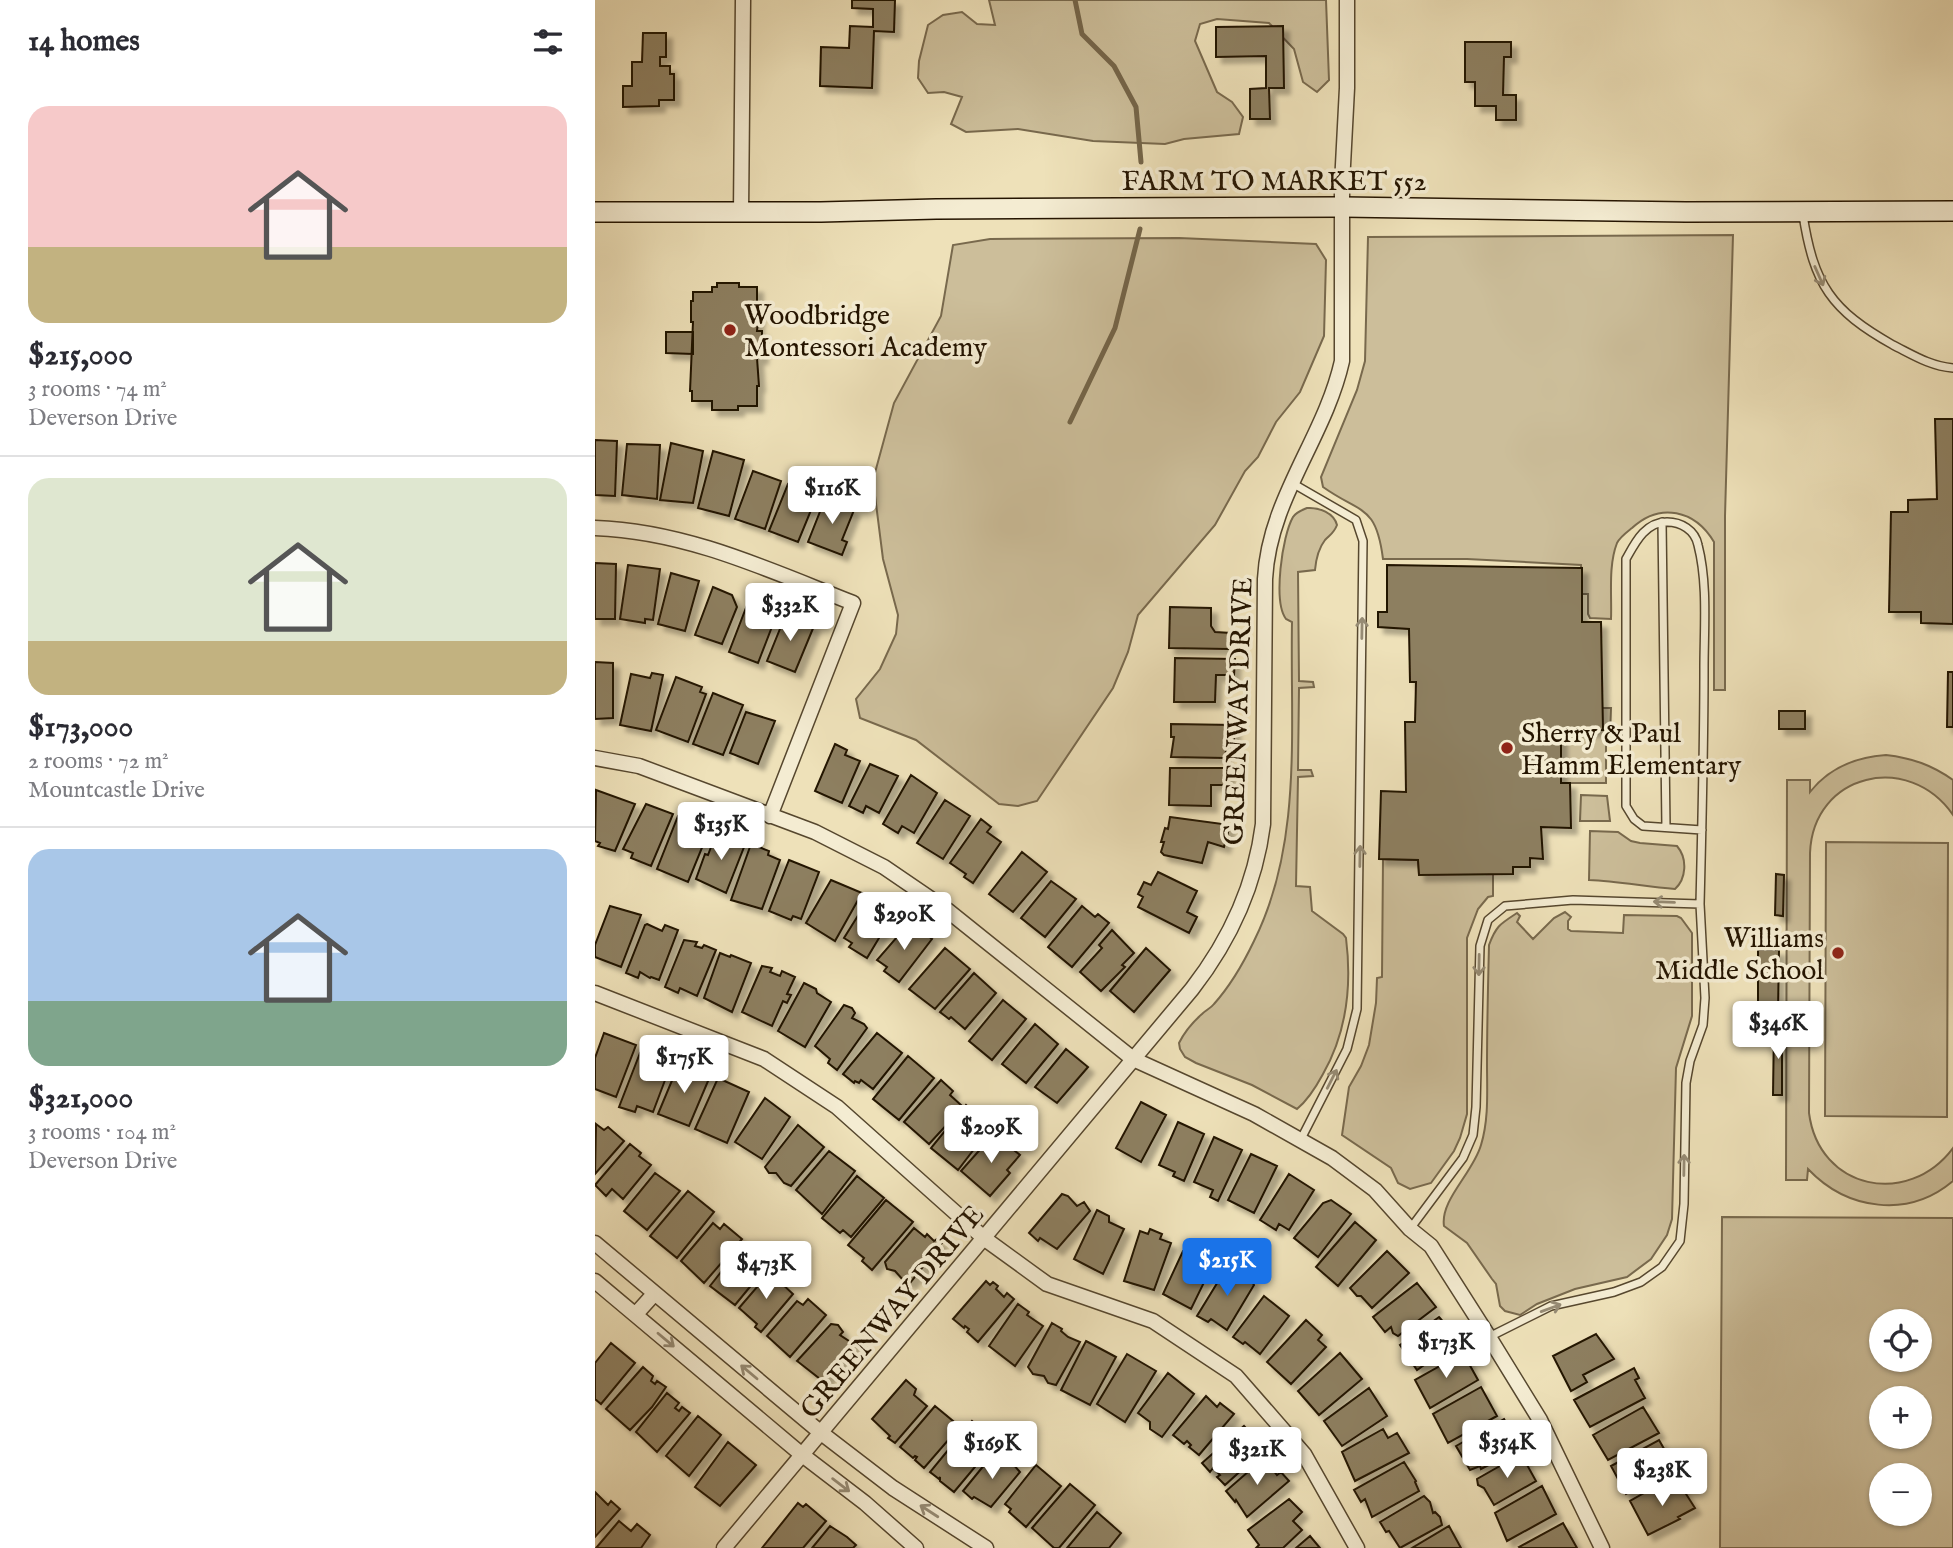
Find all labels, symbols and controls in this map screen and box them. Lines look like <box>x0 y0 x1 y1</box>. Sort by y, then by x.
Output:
text: 14 homes <box>28 23 140 61</box>
icon: filters <box>529 23 567 61</box>
icon: home <box>235 152 361 278</box>
street label: FARM TO MARKET 552 <box>1121 165 1427 200</box>
one-way arrow <box>1813 265 1826 286</box>
place label: Woodbridge Montessori Academy <box>744 299 987 366</box>
marker: Woodbridge Montessori Academy <box>722 322 738 338</box>
text: $215,000 <box>28 337 133 375</box>
text: 3 rooms · 74 m² <box>28 375 167 404</box>
text: Deverson Drive <box>28 404 177 433</box>
pin: $116K <box>783 466 881 526</box>
text: $116K <box>804 474 860 503</box>
icon: home <box>235 524 361 650</box>
street label: GREENWAY DRIVE <box>1217 576 1262 846</box>
pin: $332K <box>741 584 839 643</box>
text: $332K <box>761 591 819 620</box>
one-way arrow <box>1355 617 1369 640</box>
text: $173,000 <box>28 709 133 747</box>
place label: Sherry & Paul Hamm Elementary <box>1521 717 1742 784</box>
marker: Sherry & Paul Hamm Elementary <box>1499 740 1515 756</box>
text: 2 rooms · 72 m² <box>28 747 169 776</box>
text: Mountcastle Drive <box>28 776 205 805</box>
pin: $135K <box>672 802 770 862</box>
text: $135K <box>694 810 748 839</box>
one-way arrow <box>1353 845 1366 868</box>
pin: $290K <box>855 892 953 952</box>
icon: home <box>235 895 361 1021</box>
one-way arrow <box>1652 896 1675 909</box>
text: $290K <box>873 900 935 929</box>
place label: Williams Middle School <box>1655 922 1824 989</box>
marker: Williams Middle School <box>1830 945 1846 961</box>
one-way arrow <box>1473 953 1486 976</box>
pin: $346K <box>1729 1002 1827 1061</box>
text: $346K <box>1749 1009 1807 1038</box>
pin: $175K <box>635 1036 733 1095</box>
text: $175K <box>655 1043 713 1072</box>
one-way arrow <box>1325 1069 1339 1089</box>
text: $321,000 <box>28 1080 133 1118</box>
pin: $209K <box>942 1106 1040 1165</box>
text: $209K <box>960 1113 1022 1142</box>
text: 3 rooms · 104 m² <box>28 1118 176 1147</box>
text: Deverson Drive <box>28 1147 177 1176</box>
one-way arrow <box>1678 1154 1691 1177</box>
street label: GREENWAY DRIVE <box>793 1199 993 1427</box>
pin: $215K <box>1178 1238 1276 1298</box>
pin: $473K <box>717 1242 815 1301</box>
text: $215K <box>1198 1246 1256 1275</box>
text: $473K <box>736 1249 796 1278</box>
one-way arrow <box>1540 1301 1561 1313</box>
map controls <box>1869 1309 1932 1526</box>
button: locate <box>1869 1309 1932 1372</box>
pin: $173K <box>1397 1320 1495 1380</box>
text: $173K <box>1417 1328 1475 1357</box>
one-way arrow <box>657 1332 675 1348</box>
one-way arrow <box>740 1364 758 1380</box>
button: + <box>1869 1386 1932 1449</box>
pin: $354K <box>1458 1420 1556 1480</box>
pin: $169K <box>943 1422 1041 1481</box>
pin: $321K <box>1208 1428 1306 1487</box>
text: $354K <box>1478 1428 1536 1457</box>
text: $169K <box>963 1429 1021 1458</box>
text: $321K <box>1228 1435 1286 1464</box>
pin: $238K <box>1613 1448 1711 1508</box>
text: $238K <box>1633 1456 1691 1485</box>
button: − <box>1869 1463 1932 1526</box>
one-way arrow <box>832 1478 850 1493</box>
one-way arrow <box>919 1503 939 1517</box>

